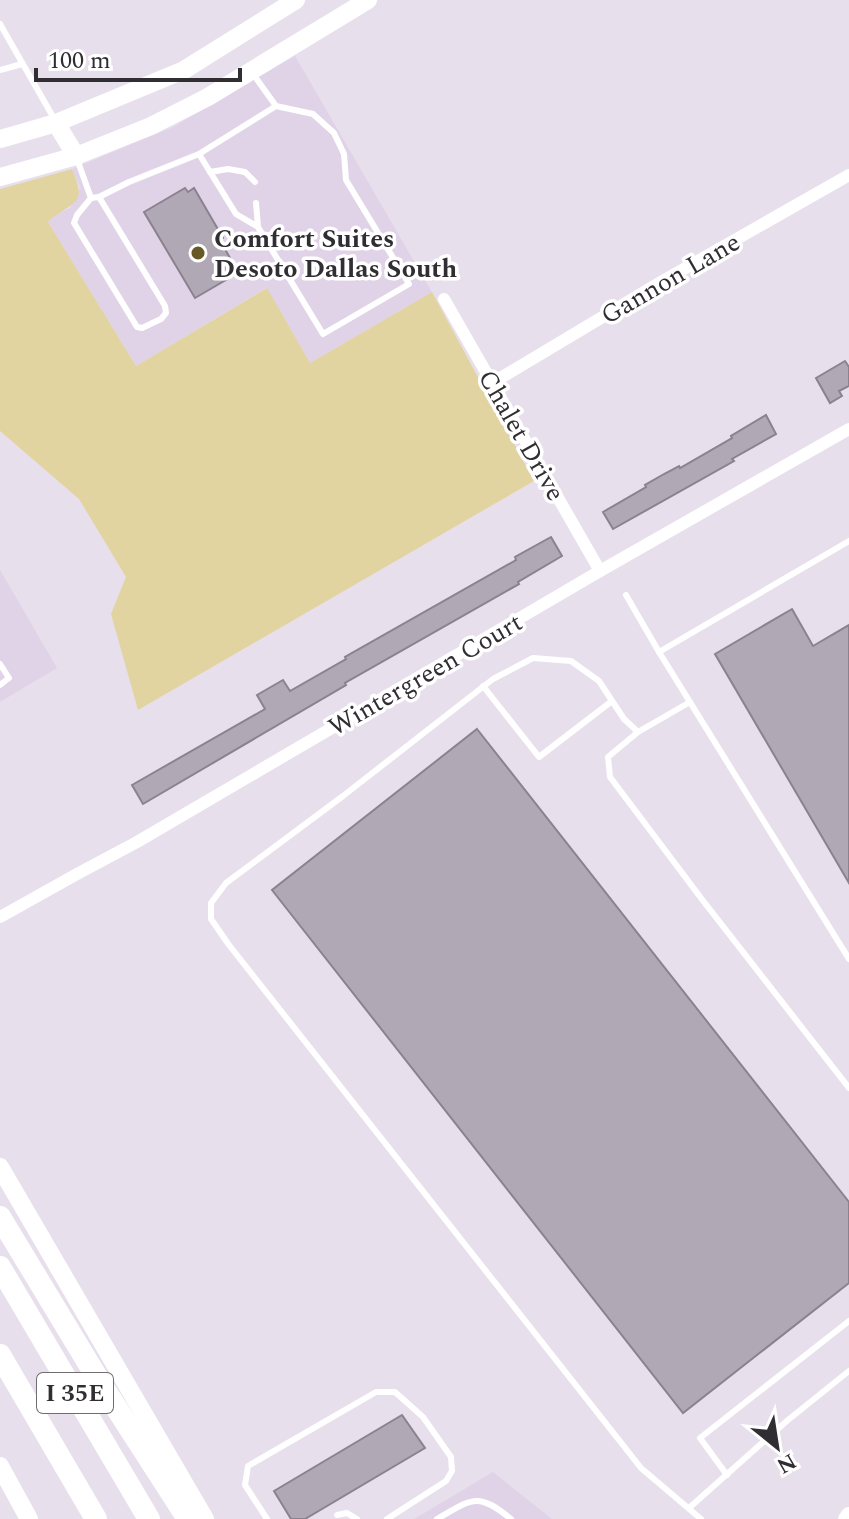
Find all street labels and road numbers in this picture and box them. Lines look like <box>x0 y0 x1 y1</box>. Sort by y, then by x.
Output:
street label: Gannon Lane <box>593 223 748 335</box>
street label: Chalet Drive <box>467 362 575 509</box>
street label: Wintergreen Court <box>321 603 530 747</box>
road number: I 35E <box>37 1373 113 1413</box>

